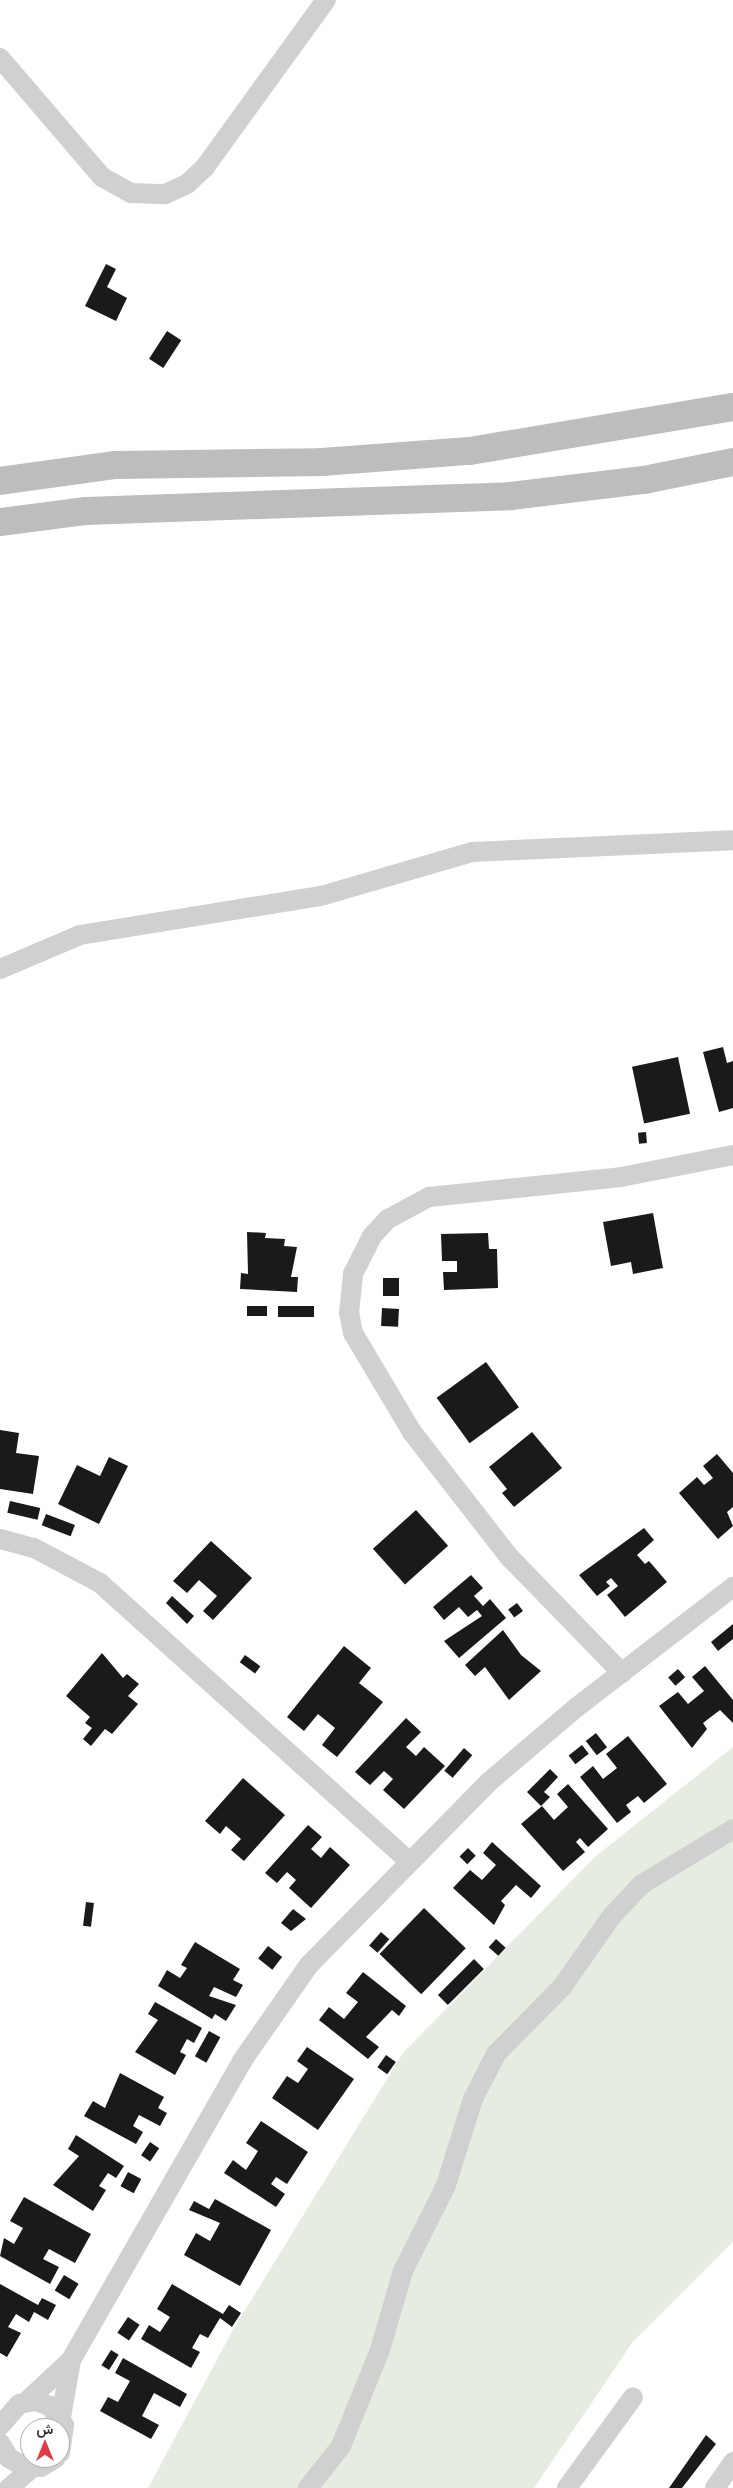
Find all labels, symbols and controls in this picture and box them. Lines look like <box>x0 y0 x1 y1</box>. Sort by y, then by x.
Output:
north arrow <box>20 2418 70 2468</box>
text: ش <box>37 2419 53 2438</box>

